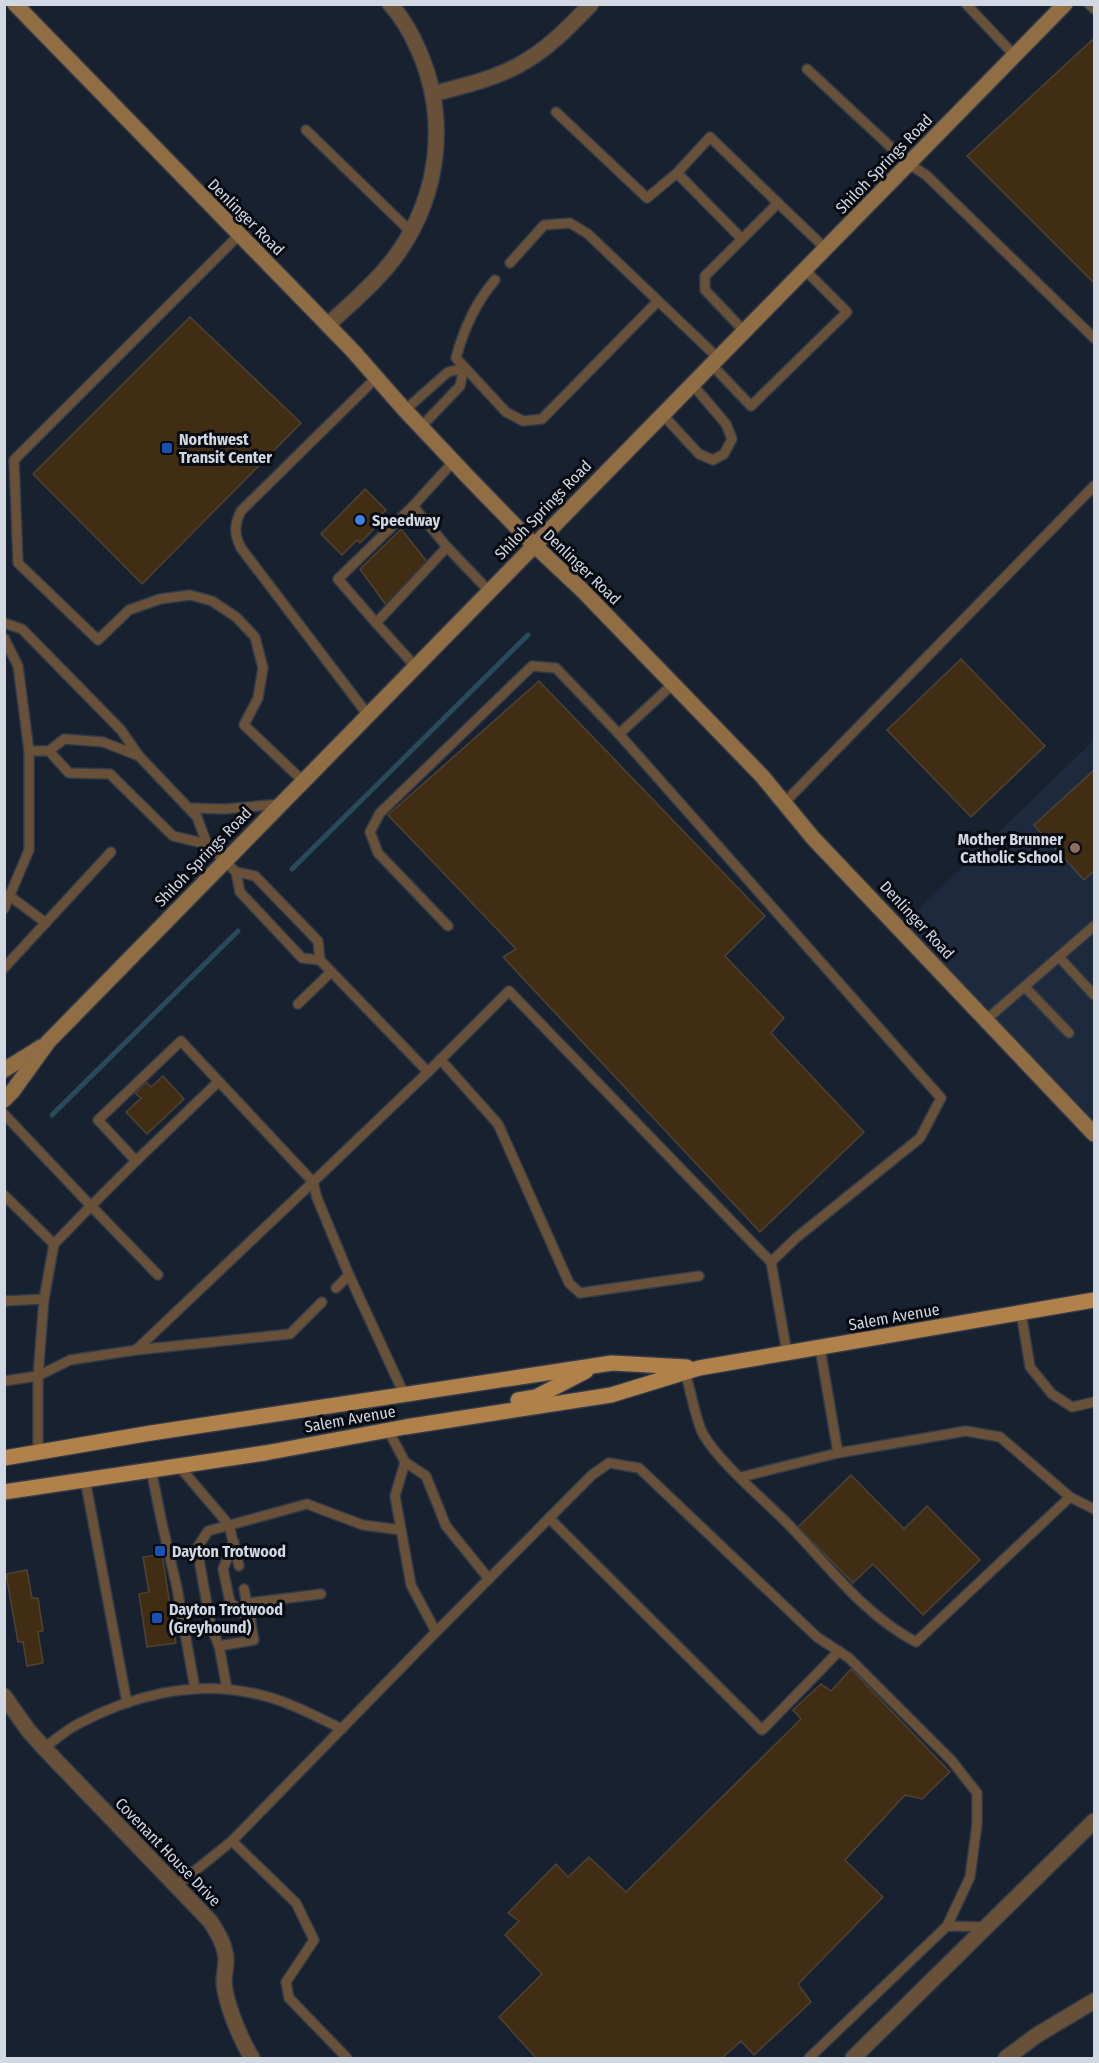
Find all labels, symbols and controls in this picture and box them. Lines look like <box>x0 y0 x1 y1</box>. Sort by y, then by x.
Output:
street label: Shiloh Springs Road <box>832 110 936 218</box>
street label: Denlinger Road <box>204 175 288 259</box>
place label: Northwest Transit Center <box>179 430 272 467</box>
marker: Northwest Transit Center <box>160 441 174 455</box>
street label: Shiloh Springs Road <box>491 456 595 564</box>
place label: Speedway <box>372 511 440 530</box>
marker: Speedway <box>353 513 367 527</box>
street label: Denlinger Road <box>539 525 625 609</box>
street label: Shiloh Springs Road <box>151 803 255 911</box>
place label: Mother Brunner Catholic School <box>958 830 1064 867</box>
marker: Mother Brunner Catholic School <box>1068 841 1082 855</box>
street label: Denlinger Road <box>876 877 958 963</box>
street label: Salem Avenue <box>847 1300 941 1334</box>
street label: Salem Avenue <box>303 1402 397 1436</box>
place label: Dayton Trotwood <box>172 1542 286 1561</box>
marker: Dayton Trotwood <box>153 1544 167 1558</box>
place label: Dayton Trotwood (Greyhound) <box>169 1600 283 1637</box>
marker: Dayton Trotwood (Greyhound) <box>150 1611 164 1625</box>
street label: Covenant House Drive <box>111 1794 225 1910</box>

